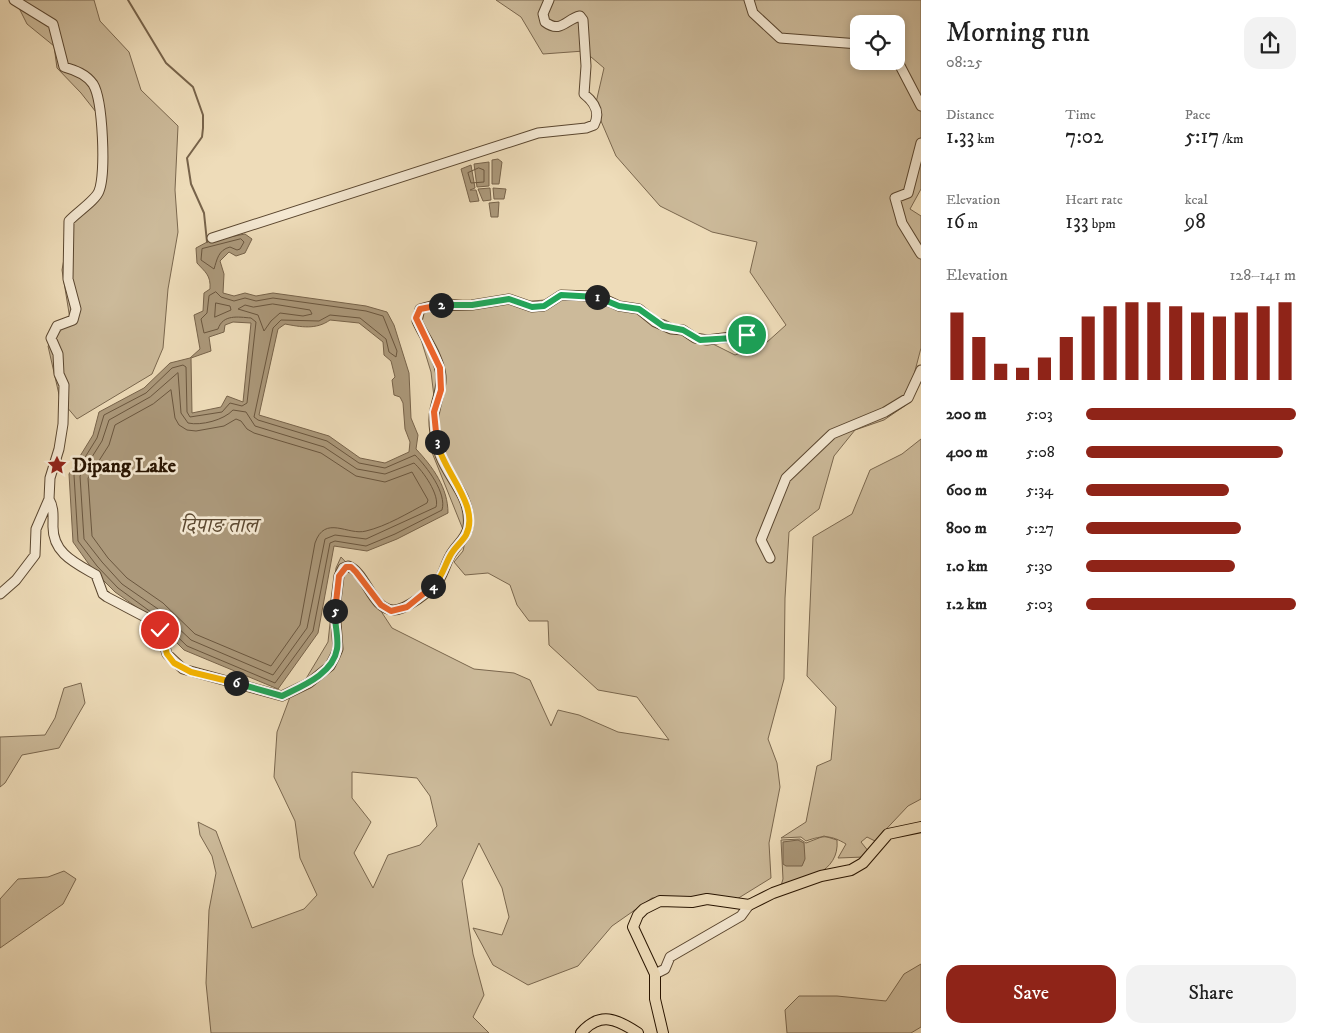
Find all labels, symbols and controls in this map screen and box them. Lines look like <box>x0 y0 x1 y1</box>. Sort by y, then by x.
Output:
map controls <box>850 15 905 70</box>
button: locate <box>850 15 905 70</box>
text: Morning run <box>946 15 1090 50</box>
button: share <box>1244 17 1296 69</box>
text: 08:25 <box>946 52 983 72</box>
text: Distance <box>946 106 994 124</box>
text: Time <box>1065 106 1096 124</box>
text: Pace <box>1185 106 1211 124</box>
text: 1.33 <box>946 124 974 150</box>
text: 7:02 <box>1065 124 1103 150</box>
text: 5:17 <box>1185 124 1219 150</box>
text: km <box>974 130 995 148</box>
text: /km <box>1219 130 1244 148</box>
text: Elevation <box>946 191 1000 209</box>
text: Heart rate <box>1065 191 1123 209</box>
text: kcal <box>1185 191 1208 209</box>
text: 16 <box>946 209 965 235</box>
text: 133 <box>1065 209 1089 235</box>
text: 98 <box>1185 209 1206 235</box>
text: m <box>965 215 978 233</box>
text: bpm <box>1089 215 1116 233</box>
text: Elevation <box>946 265 1008 285</box>
text: 128–141 m <box>1229 265 1296 285</box>
pin: 1 <box>584 284 610 310</box>
text: 1 <box>595 288 600 306</box>
pin: 2 <box>428 292 454 318</box>
text: 2 <box>438 296 445 314</box>
pin <box>726 314 768 356</box>
icon: arrive <box>733 321 761 349</box>
text: 200 m <box>946 404 987 424</box>
text: 5:03 <box>1026 404 1053 424</box>
pin: 3 <box>424 430 450 454</box>
text: 3 <box>435 433 440 451</box>
text: 400 m <box>946 442 988 462</box>
text: 5:08 <box>1026 442 1055 462</box>
place icon: Dipang Lake <box>46 454 68 476</box>
place label: Dipang Lake <box>72 454 177 479</box>
text: 600 m <box>946 480 987 500</box>
text: 5:34 <box>1026 480 1053 500</box>
water label: दिपाङ ताल <box>180 513 262 539</box>
text: 800 m <box>946 518 987 538</box>
text: 5:27 <box>1026 518 1054 538</box>
text: 1.0 km <box>946 556 988 576</box>
text: 5:30 <box>1026 556 1053 576</box>
pin: 4 <box>420 574 446 598</box>
text: 4 <box>429 577 438 595</box>
text: 1.2 km <box>946 594 987 614</box>
text: 5:03 <box>1026 594 1053 614</box>
pin: 5 <box>322 598 348 624</box>
text: 5 <box>332 602 339 620</box>
pin <box>139 609 181 651</box>
icon: check <box>146 616 174 644</box>
pin: 6 <box>224 670 248 696</box>
text: 6 <box>233 674 240 692</box>
button: Save <box>946 965 1116 1023</box>
button: Share <box>1126 965 1296 1023</box>

